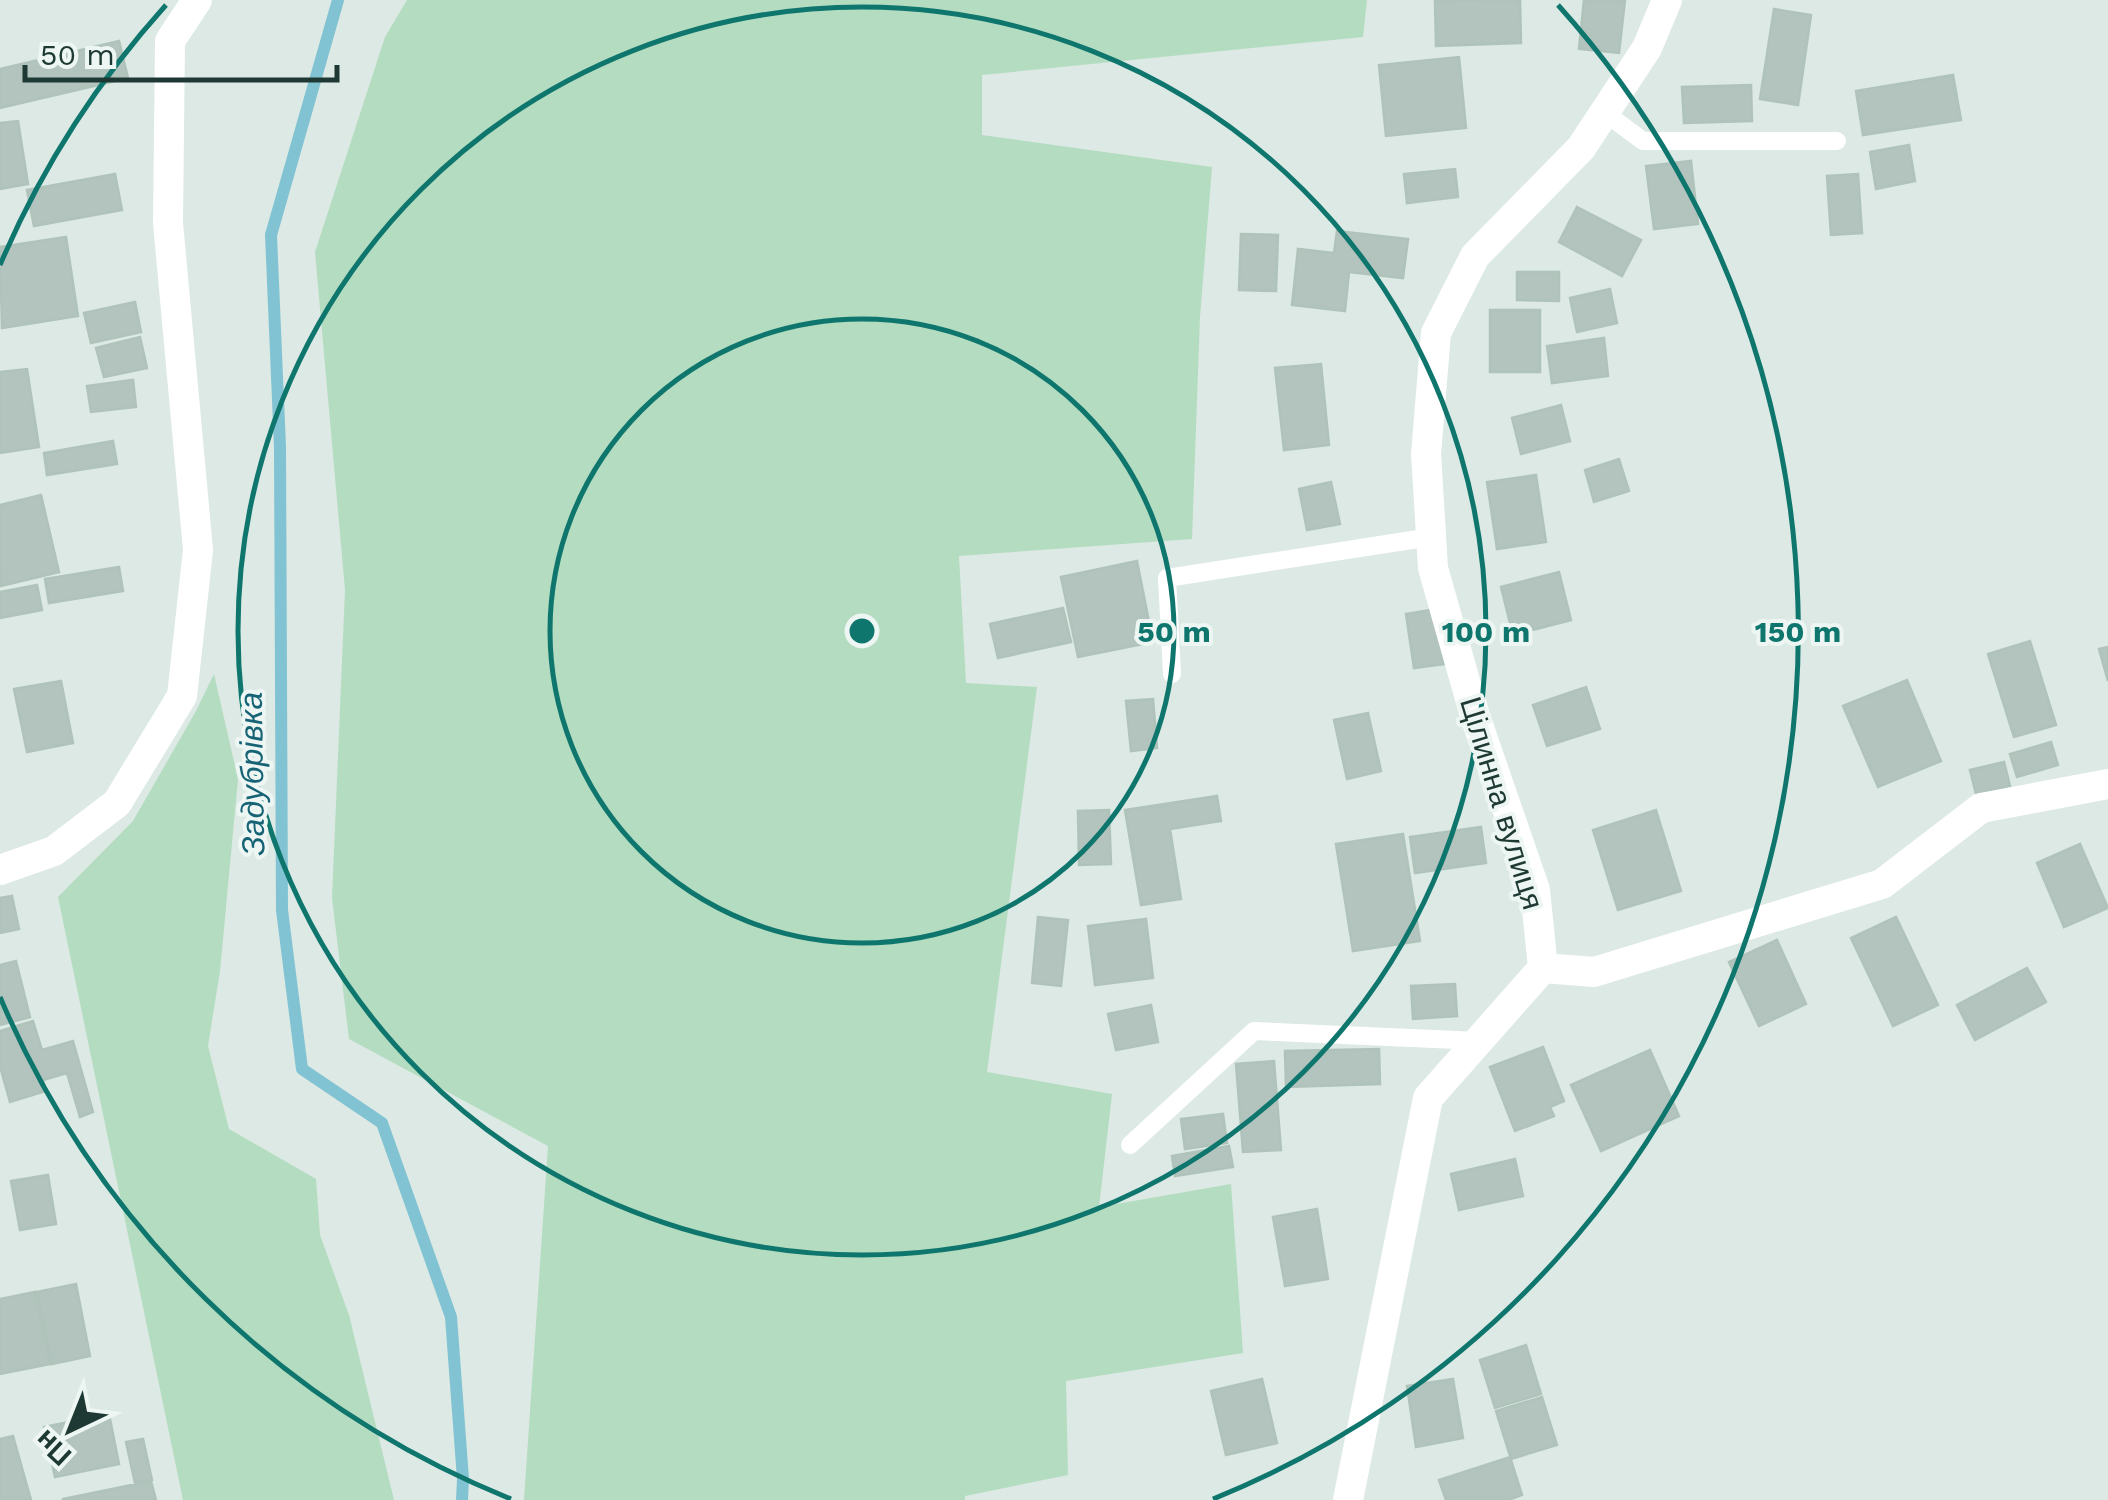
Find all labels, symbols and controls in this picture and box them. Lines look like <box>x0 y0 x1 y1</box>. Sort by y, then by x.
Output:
scale bar <box>25 20 338 82</box>
text: 50 m <box>40 37 115 72</box>
centre of rings <box>844 613 880 649</box>
text: 50 m <box>1137 614 1211 649</box>
text: 100 m <box>1442 614 1530 649</box>
text: 150 m <box>1755 614 1841 649</box>
water label: Задубрівка <box>232 692 272 856</box>
street label: Цілинна вулиця <box>1453 692 1551 914</box>
north arrow <box>20 1380 120 1480</box>
text: Пн <box>28 1423 78 1473</box>

